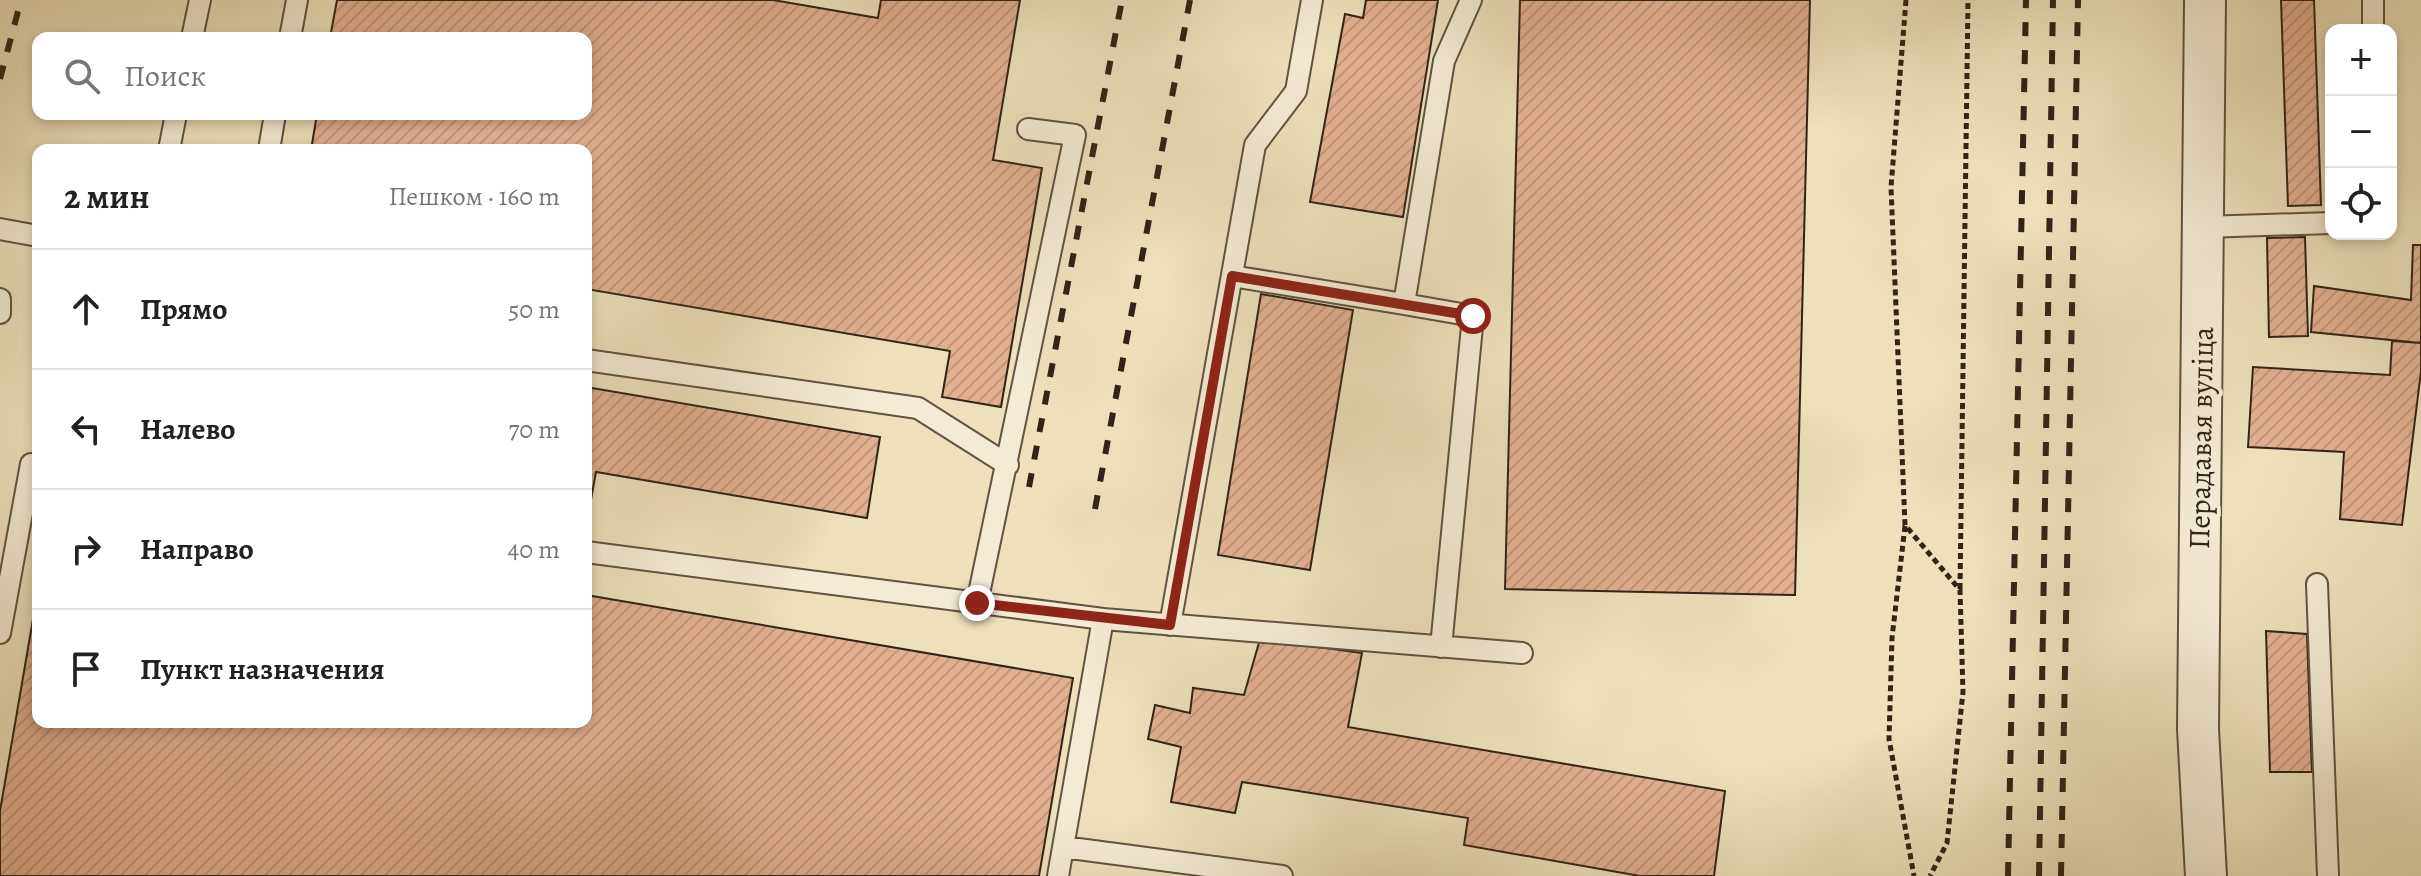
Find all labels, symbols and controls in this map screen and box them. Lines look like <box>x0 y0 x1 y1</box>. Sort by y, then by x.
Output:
map controls <box>2325 24 2397 240</box>
button: + <box>2325 24 2397 96</box>
search box <box>32 32 592 120</box>
icon: search <box>60 54 104 98</box>
text: Поиск <box>124 56 206 96</box>
button: − <box>2325 96 2397 168</box>
button: locate <box>2325 168 2397 240</box>
text: 2 мин <box>64 173 150 220</box>
text: Пешком · 160 m <box>388 179 560 214</box>
icon: ahead <box>64 287 108 331</box>
text: Прямо <box>140 289 227 329</box>
text: 50 m <box>508 292 560 327</box>
route start <box>1455 298 1491 334</box>
street label: Перадавая вуліца <box>2179 326 2223 550</box>
icon: left <box>64 407 108 451</box>
text: Налево <box>140 409 235 449</box>
text: 70 m <box>508 412 560 447</box>
icon: right <box>64 527 108 571</box>
text: Направо <box>140 529 254 569</box>
text: 40 m <box>508 532 560 567</box>
route end <box>959 585 995 621</box>
icon: arrive <box>64 647 108 691</box>
text: Пункт назначения <box>140 649 385 689</box>

